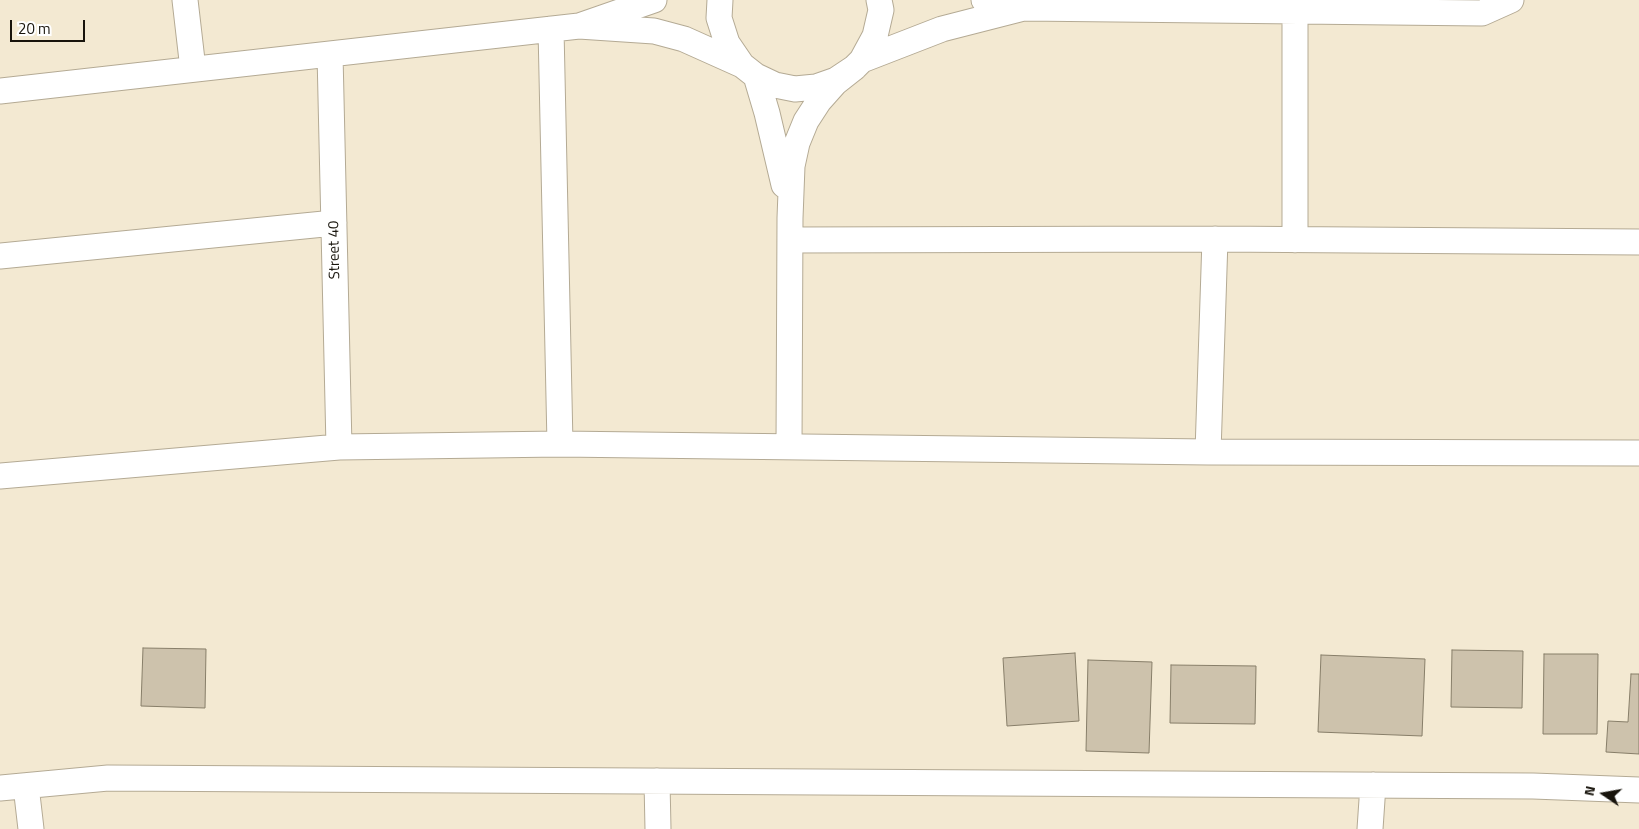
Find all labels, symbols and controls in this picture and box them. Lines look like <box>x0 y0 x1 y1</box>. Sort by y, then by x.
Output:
scale bar <box>12 10 88 42</box>
text: 20 m <box>18 17 51 40</box>
street label: Street 40 <box>325 220 345 280</box>
north arrow <box>1579 769 1629 819</box>
text: N <box>1578 784 1600 798</box>

